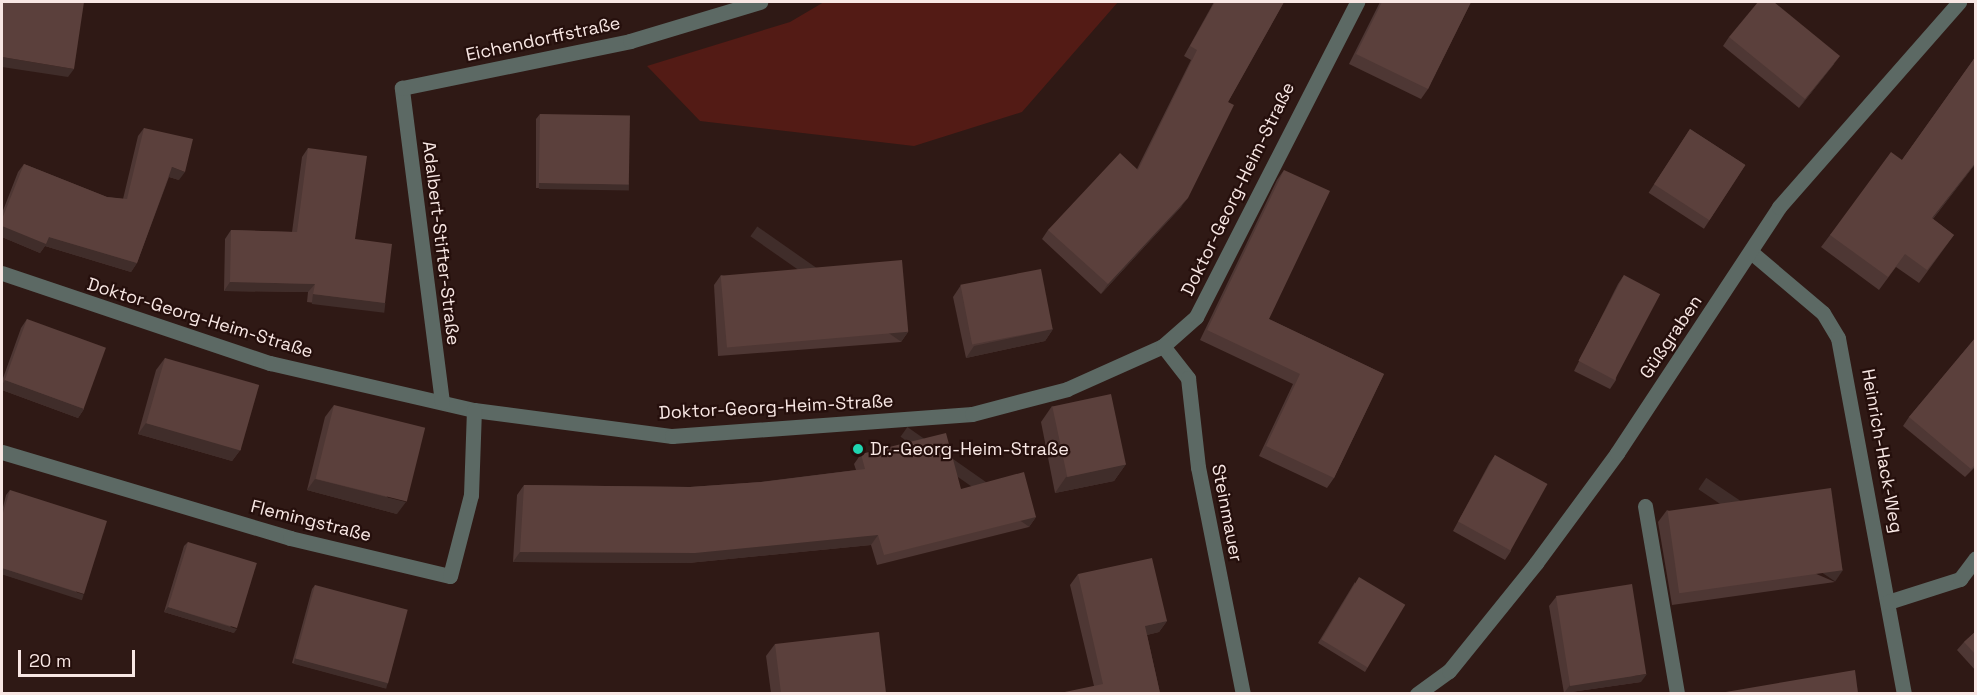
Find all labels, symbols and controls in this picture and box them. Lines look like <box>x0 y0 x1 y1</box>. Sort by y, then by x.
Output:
street label: Eichendorffstraße <box>464 12 622 66</box>
street label: Doktor-Georg-Heim-Straße <box>1177 79 1299 299</box>
street label: Adalbert-Stifter-Straße <box>418 140 464 346</box>
street label: Doktor-Georg-Heim-Straße <box>85 273 315 363</box>
street label: Güßgraben <box>1635 291 1707 383</box>
street label: Heinrich-Hack-Weg <box>1857 367 1907 535</box>
street label: Doktor-Georg-Heim-Straße <box>658 390 894 424</box>
place label: Dr.-Georg-Heim-Straße <box>870 438 1069 460</box>
marker: Dr.-Georg-Heim-Straße <box>851 442 865 456</box>
street label: Steinmauer <box>1207 462 1247 564</box>
street label: Flemingstraße <box>248 496 374 546</box>
scale bar <box>21 638 138 676</box>
text: 20 m <box>29 649 72 672</box>

